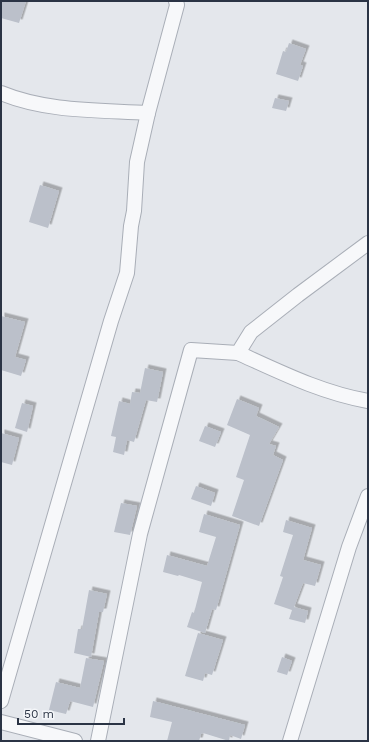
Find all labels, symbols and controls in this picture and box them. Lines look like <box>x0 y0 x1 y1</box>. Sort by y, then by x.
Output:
scale bar <box>18 700 124 726</box>
text: 50 m <box>24 707 54 721</box>

